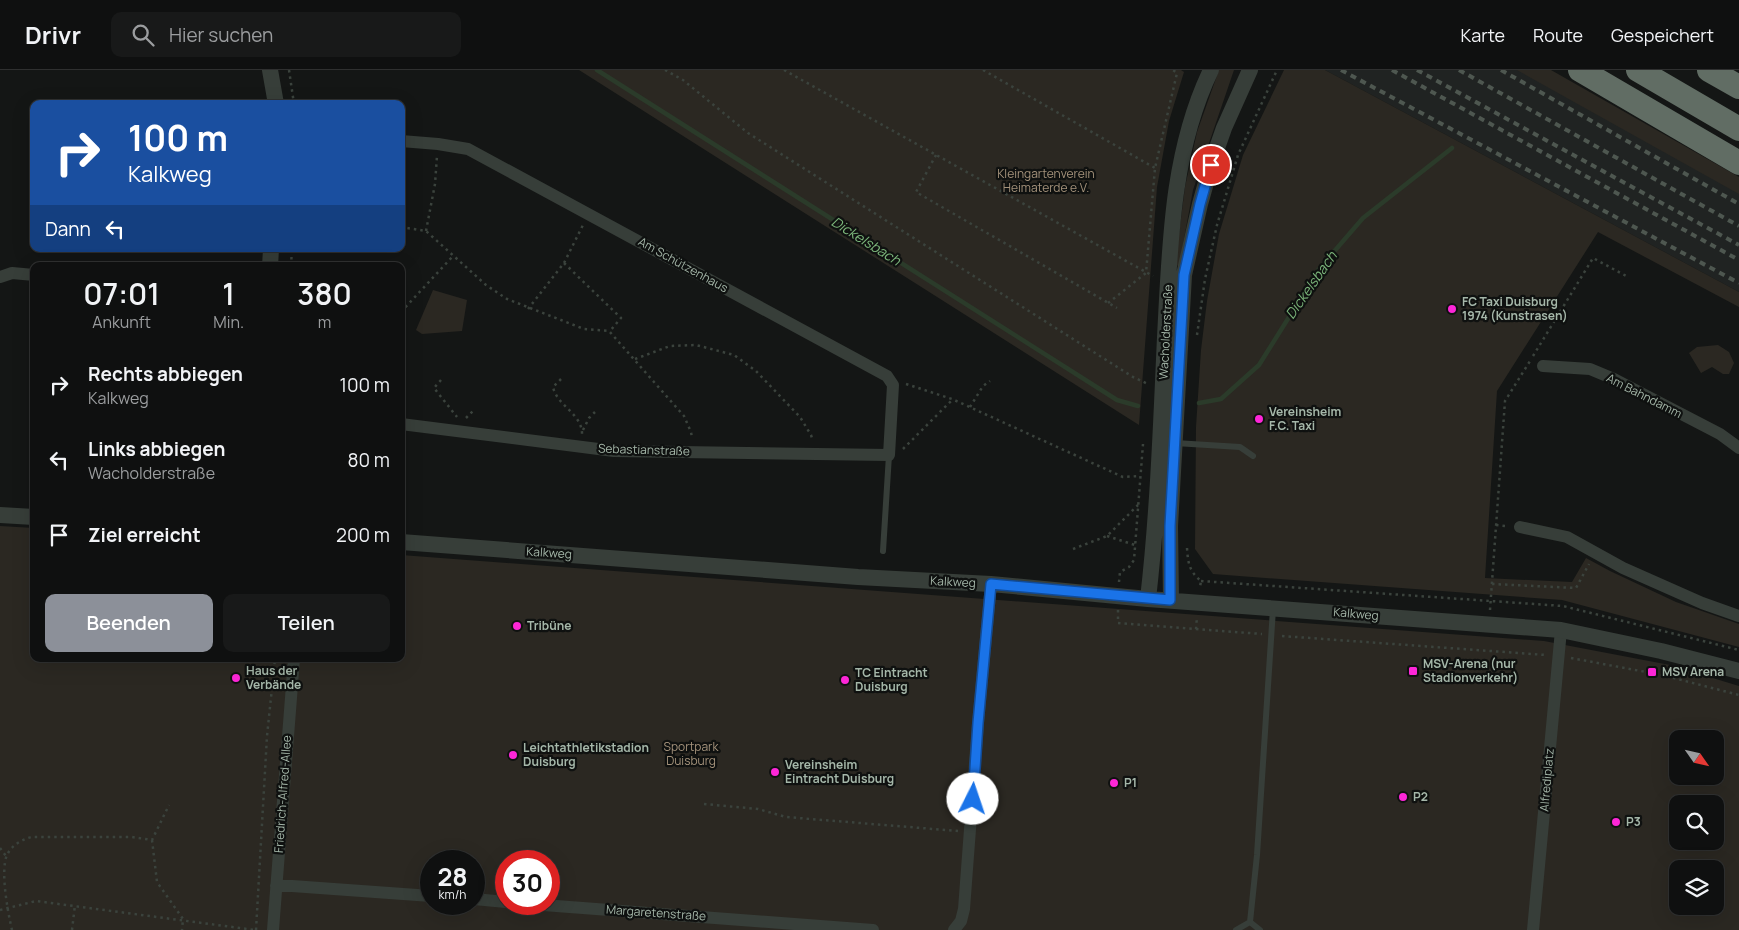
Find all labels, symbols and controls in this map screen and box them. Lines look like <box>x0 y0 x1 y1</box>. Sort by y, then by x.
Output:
search box <box>111 12 461 57</box>
text: Drivr <box>25 18 81 51</box>
icon: search <box>129 21 157 49</box>
text: Hier suchen <box>169 22 273 48</box>
text: Karte <box>1460 23 1505 47</box>
text: Route <box>1533 23 1583 47</box>
text: Gespeichert <box>1611 23 1714 47</box>
text: 100 m <box>128 114 228 162</box>
icon: right <box>45 120 110 185</box>
pin <box>1190 144 1232 186</box>
icon: arrive <box>1197 151 1225 179</box>
text: Kalkweg <box>128 159 212 189</box>
park label: Kleingartenverein Heimaterde e.V. <box>997 165 1095 196</box>
water label: Dickelsbach <box>828 212 905 270</box>
icon: left <box>101 215 129 243</box>
text: Dann <box>45 216 91 242</box>
street label: Am Schützenhaus <box>635 233 731 296</box>
water label: Dickelsbach <box>1280 247 1341 322</box>
text: 07:01 <box>83 273 160 314</box>
text: 1 <box>222 273 235 314</box>
text: 380 <box>297 273 352 314</box>
street label: Wacholderstraße <box>1155 284 1176 380</box>
place label: FC Taxi Duisburg 1974 (Kunstrasen) <box>1462 293 1568 324</box>
marker: FC Taxi Duisburg 1974 (Kunstrasen) <box>1446 303 1458 315</box>
text: Ankunft <box>92 311 151 333</box>
text: Min. <box>213 311 244 333</box>
text: m <box>318 311 331 333</box>
text: Rechts abbiegen <box>88 361 243 387</box>
street label: Am Bahndamm <box>1604 369 1685 422</box>
icon: right <box>45 371 73 399</box>
text: 100 m <box>339 372 390 398</box>
text: Kalkweg <box>88 387 149 409</box>
place label: Vereinsheim F.C. Taxi <box>1269 403 1342 434</box>
marker: Vereinsheim F.C. Taxi <box>1253 413 1265 425</box>
text: Links abbiegen <box>88 436 225 462</box>
street label: Sebastianstraße <box>598 439 690 460</box>
icon: left <box>45 446 73 474</box>
text: 80 m <box>347 447 390 473</box>
text: Wacholderstraße <box>88 462 215 484</box>
icon: arrive <box>45 521 73 549</box>
text: Ziel erreicht <box>88 522 201 548</box>
text: 200 m <box>336 522 390 548</box>
street label: Kalkweg <box>526 542 572 563</box>
street label: Kalkweg <box>930 572 976 591</box>
button: Beenden <box>45 594 213 652</box>
button: Teilen <box>223 594 390 652</box>
street label: Kalkweg <box>1333 603 1380 624</box>
place label: Tribüne <box>527 617 571 634</box>
marker: Tribüne <box>511 620 523 632</box>
place label: MSV-Arena (nur Stadionverkehr) <box>1423 655 1518 686</box>
place label: Haus der Verbände <box>246 662 301 693</box>
place label: MSV Arena <box>1662 663 1724 680</box>
place label: TC Eintracht Duisburg <box>855 664 928 695</box>
marker: MSV-Arena (nur Stadionverkehr) <box>1407 665 1419 677</box>
marker: MSV Arena <box>1646 666 1658 678</box>
marker: Haus der Verbände <box>230 672 242 684</box>
marker: TC Eintracht Duisburg <box>839 674 851 686</box>
north arrow <box>1669 730 1724 785</box>
map controls <box>1669 730 1724 915</box>
street label: Friedrich-Alfred-Allee <box>270 735 295 853</box>
park label: Sportpark Duisburg <box>664 738 719 769</box>
place label: Leichtathletikstadion Duisburg <box>523 739 649 770</box>
street label: Alfrediplatz <box>1535 748 1558 812</box>
marker: Leichtathletikstadion Duisburg <box>507 749 519 761</box>
place label: Vereinsheim Eintracht Duisburg <box>785 756 894 787</box>
marker: Vereinsheim Eintracht Duisburg <box>769 766 781 778</box>
position arrow <box>946 772 998 824</box>
place label: P1 <box>1124 774 1137 791</box>
marker: P1 <box>1108 777 1120 789</box>
place label: P2 <box>1413 788 1428 805</box>
marker: P2 <box>1397 791 1409 803</box>
button: search <box>1669 795 1724 850</box>
place label: P3 <box>1626 813 1641 830</box>
marker: P3 <box>1610 816 1622 828</box>
speed limit sign: 30 <box>495 850 560 915</box>
text: 28 <box>437 859 468 894</box>
button: layers <box>1669 860 1724 915</box>
text: km/h <box>439 886 466 903</box>
street label: Margaretenstraße <box>605 901 707 924</box>

